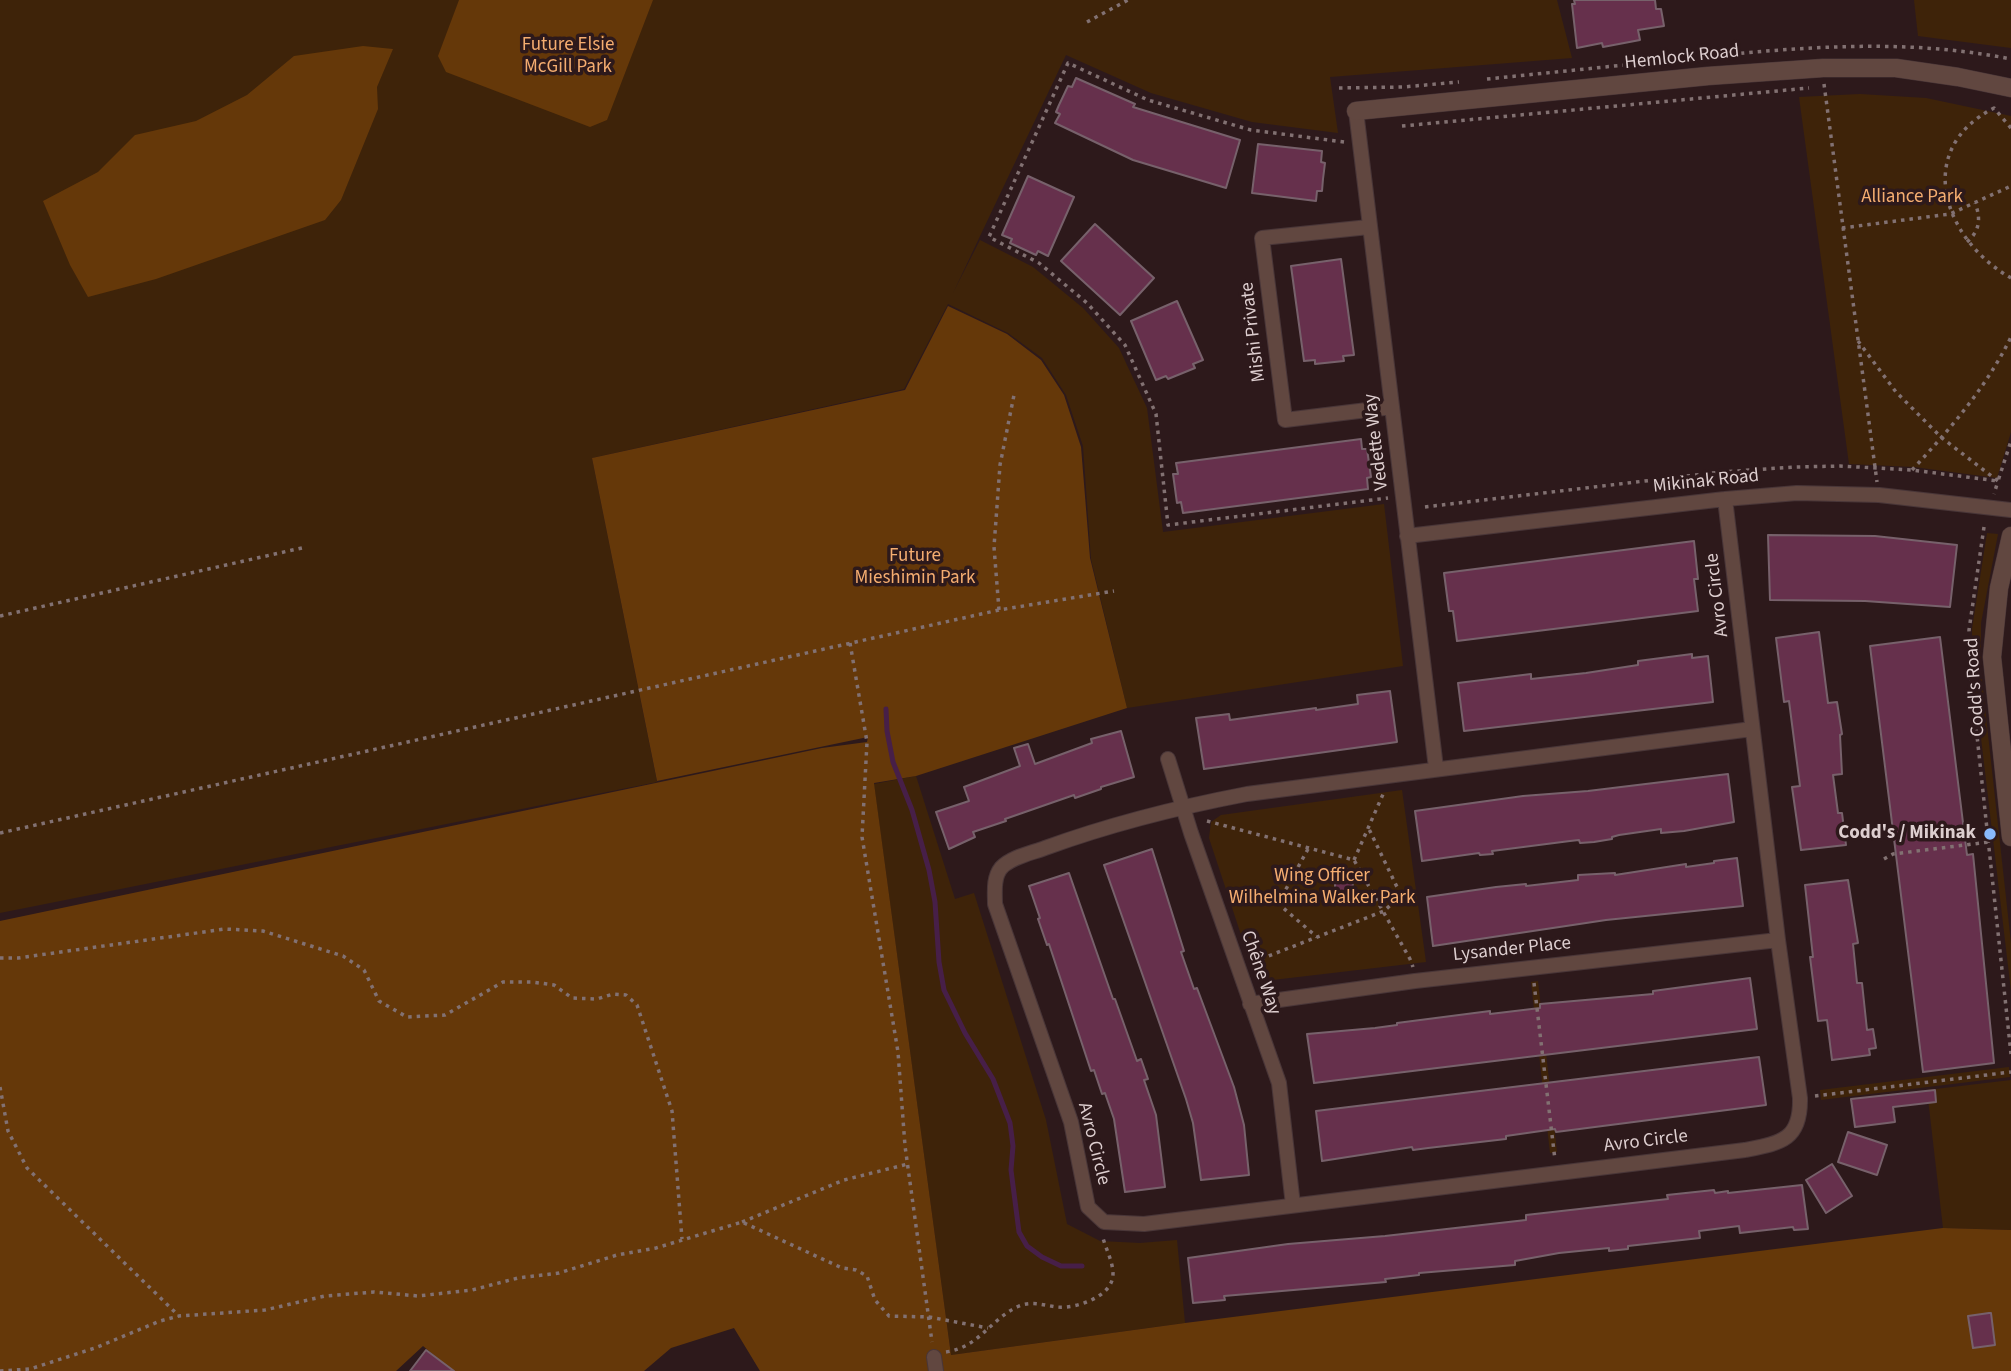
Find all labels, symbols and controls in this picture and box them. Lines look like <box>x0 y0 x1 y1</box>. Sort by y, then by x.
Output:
park label: Future Elsie McGill Park <box>522 35 614 79</box>
street label: Hemlock Road <box>1623 41 1741 75</box>
park label: Alliance Park <box>1861 187 1963 209</box>
street label: Mishi Private <box>1237 281 1271 383</box>
street label: Vedette Way <box>1360 392 1394 492</box>
street label: Mikinak Road <box>1652 465 1760 499</box>
park label: Future Mieshimin Park <box>854 546 976 590</box>
street label: Avro Circle <box>1702 552 1734 638</box>
street label: Codd's Road <box>1961 637 1991 737</box>
place label: Codd's / Mikinak <box>1838 823 1976 845</box>
marker: Codd's / Mikinak <box>1982 826 1998 842</box>
park label: Wing Officer Wilhelmina Walker Park <box>1229 866 1415 910</box>
street label: Chêne Way <box>1235 928 1285 1018</box>
street label: Lysander Place <box>1452 932 1572 968</box>
street label: Avro Circle <box>1072 1100 1114 1188</box>
street label: Avro Circle <box>1603 1126 1689 1158</box>

